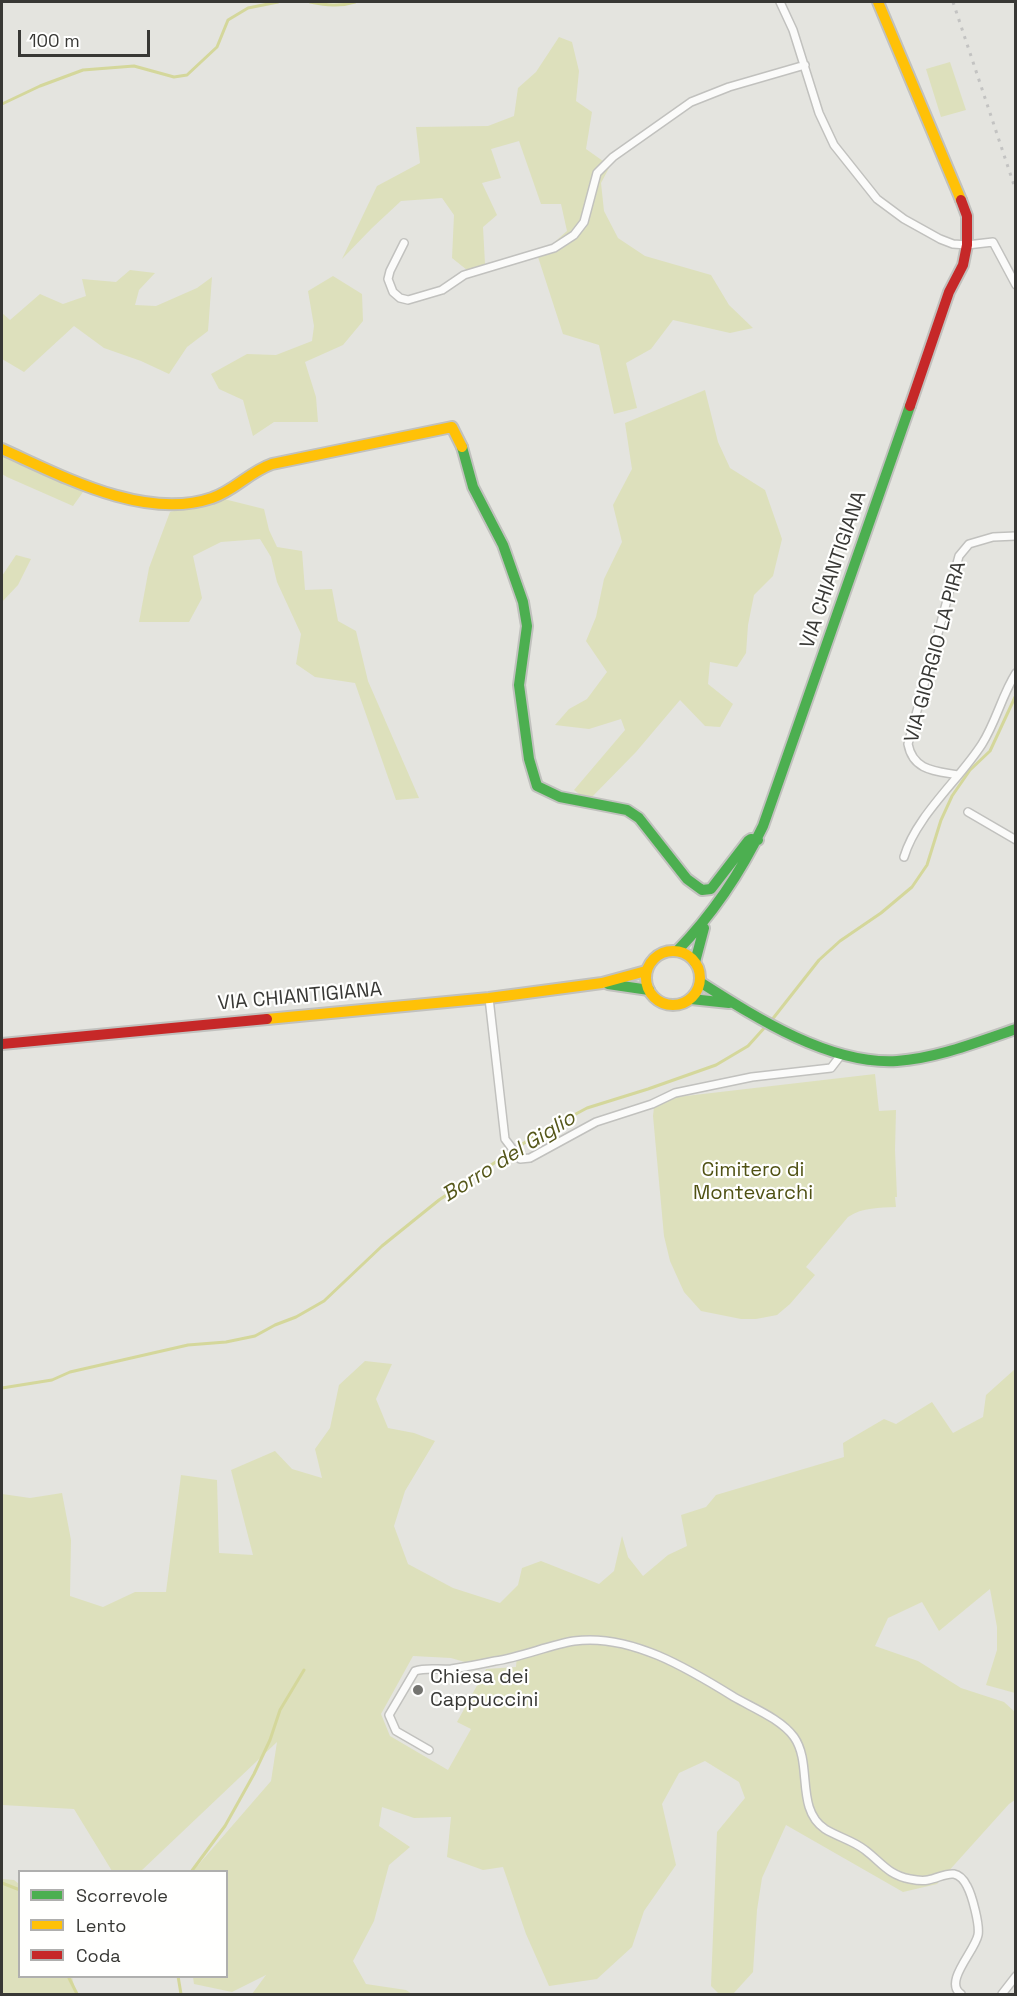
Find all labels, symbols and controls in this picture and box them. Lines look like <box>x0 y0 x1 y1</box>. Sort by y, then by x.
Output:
scale bar <box>21 18 153 56</box>
text: 100 m <box>29 29 80 52</box>
street label: VIA CHIANTIGIANA <box>796 488 872 652</box>
street label: VIA GIORGIO LA PIRA <box>900 559 972 745</box>
street label: VIA CHIANTIGIANA <box>217 978 383 1016</box>
water label: Borro del Giglio <box>437 1106 581 1208</box>
park label: Cimitero di Montevarchi <box>693 1159 813 1206</box>
place label: Chiesa dei Cappuccini <box>430 1666 538 1713</box>
marker: Chiesa dei Cappuccini <box>411 1683 425 1697</box>
legend <box>18 1870 228 1978</box>
text: Scorrevole <box>76 1884 168 1907</box>
text: Lento <box>76 1914 126 1937</box>
text: Coda <box>76 1944 121 1967</box>

